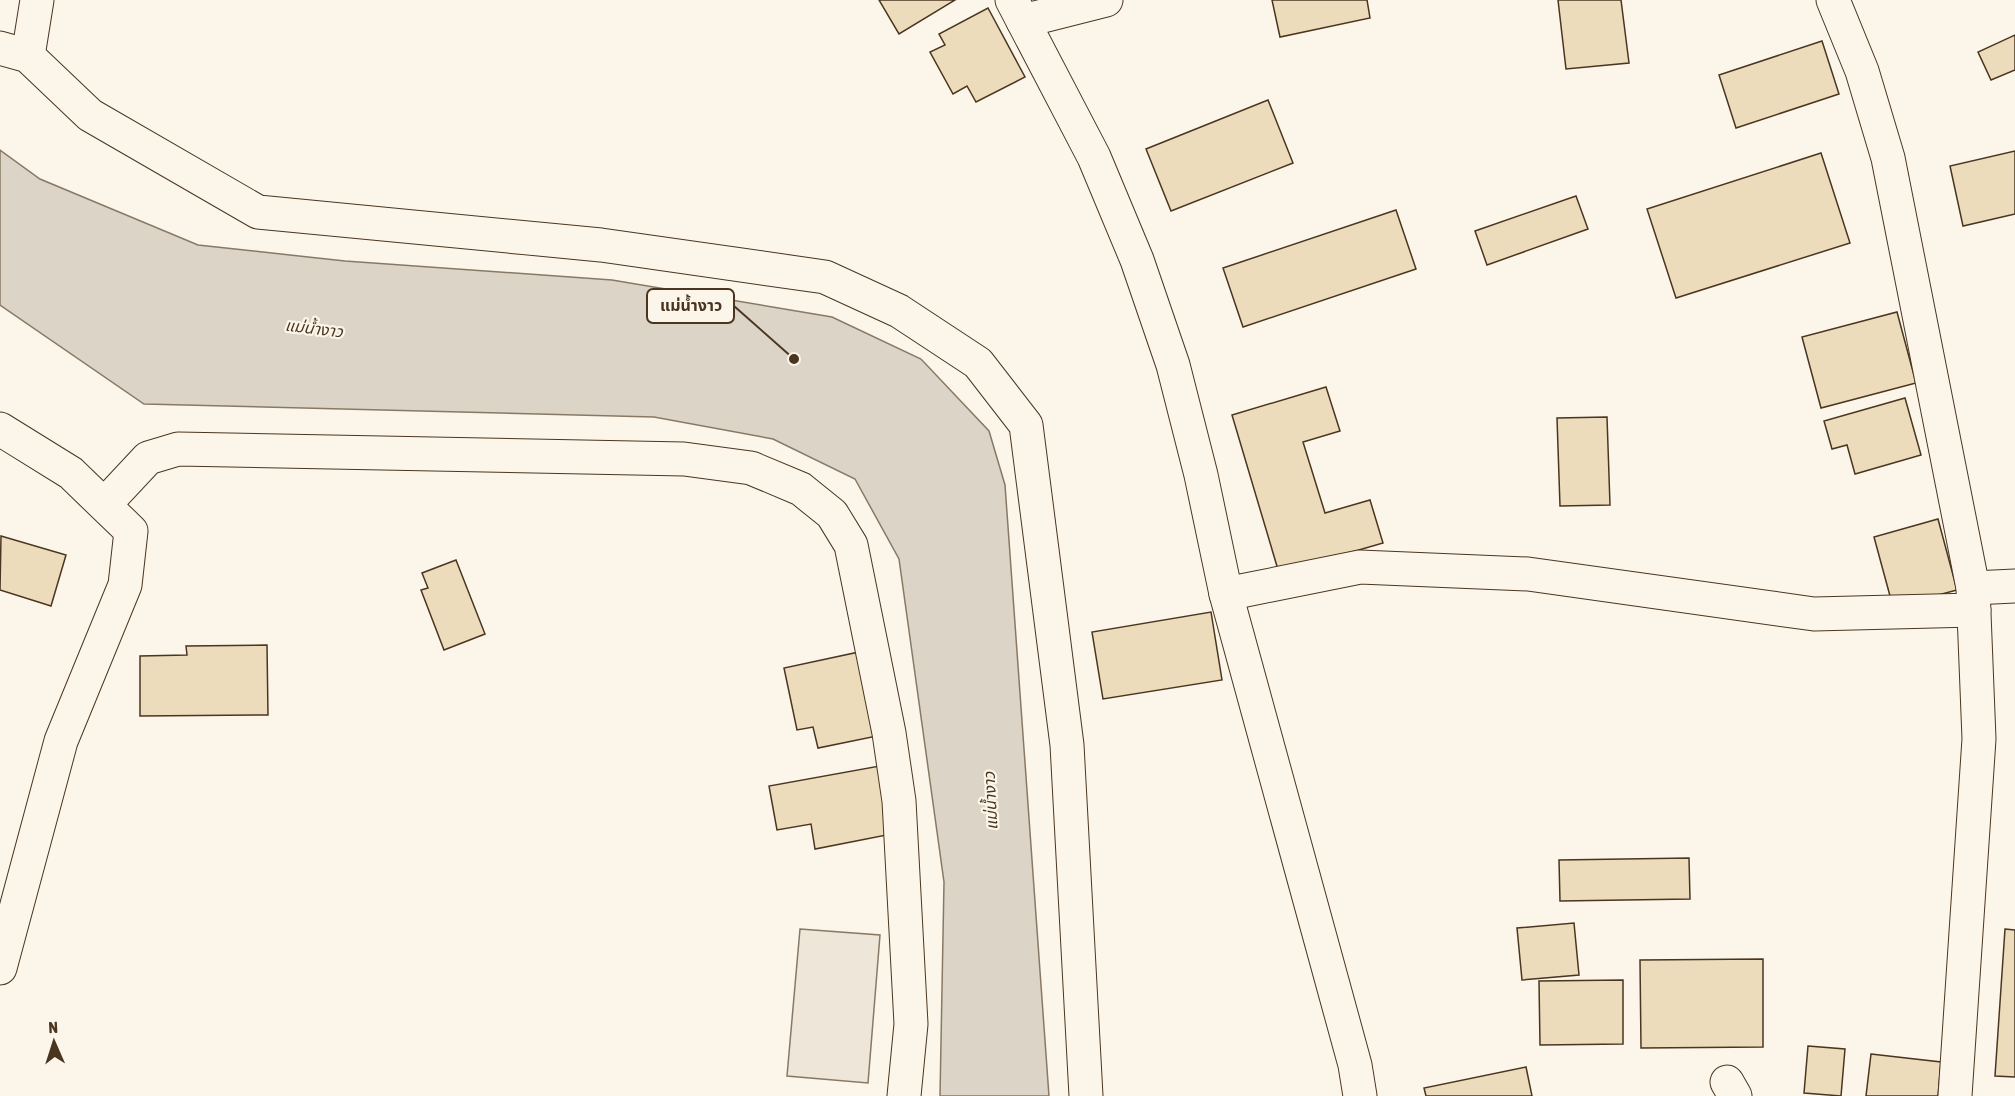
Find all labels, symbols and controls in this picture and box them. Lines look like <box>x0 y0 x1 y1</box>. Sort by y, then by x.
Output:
callout: แม่น้ำงาว <box>647 289 734 323</box>
text: แม่น้ำงาว <box>660 294 722 314</box>
water label: แม่น้ำงาว <box>284 314 345 341</box>
water label: แม่น้ำงาว <box>977 770 1001 831</box>
north arrow <box>24 1012 84 1072</box>
text: N <box>48 1018 58 1036</box>

